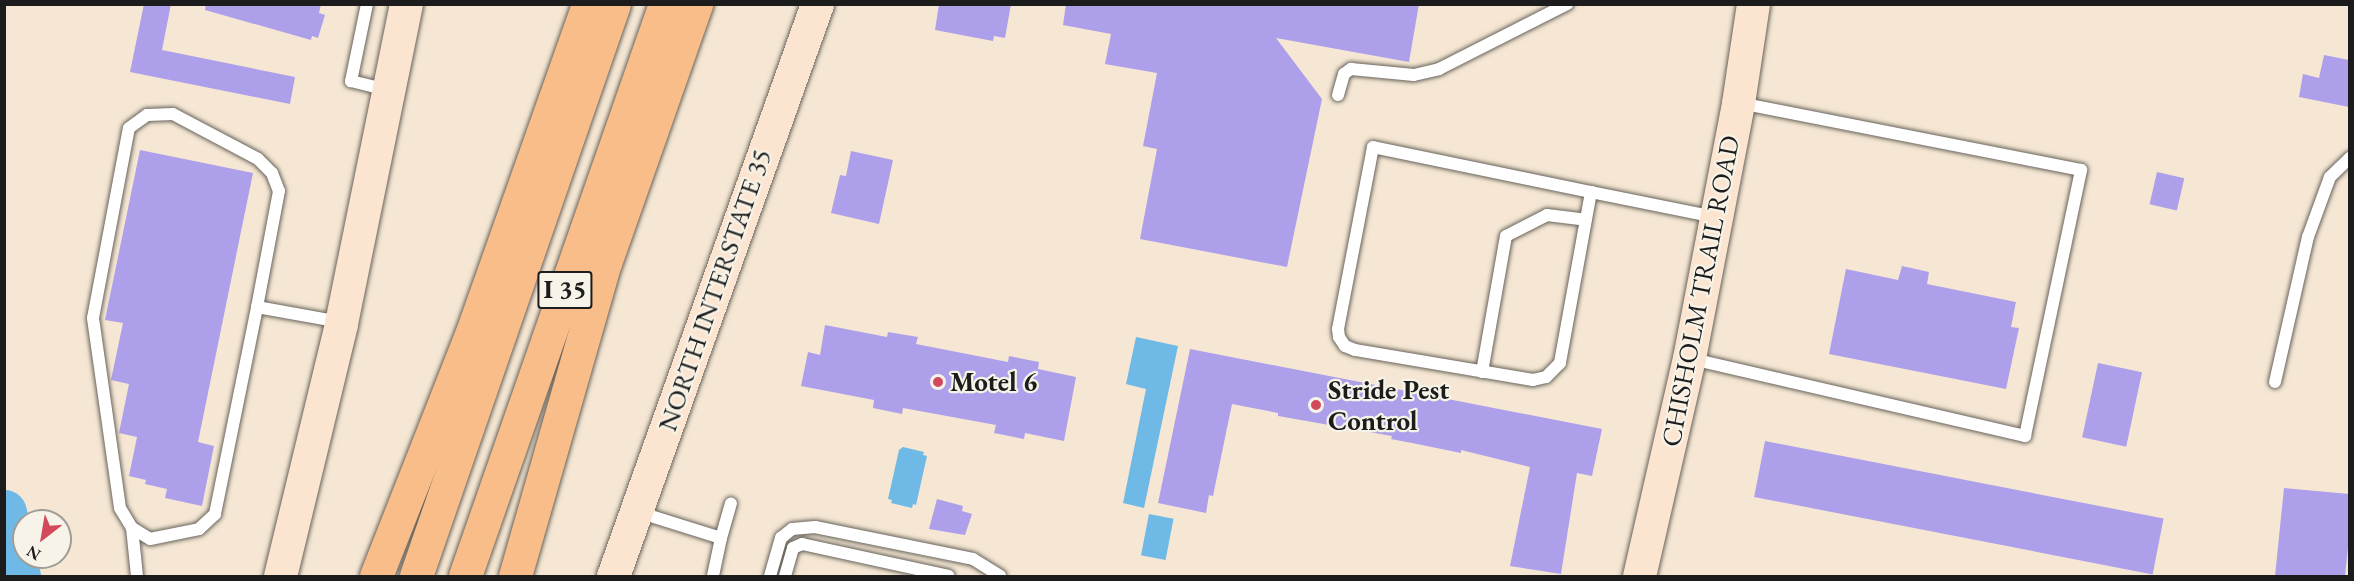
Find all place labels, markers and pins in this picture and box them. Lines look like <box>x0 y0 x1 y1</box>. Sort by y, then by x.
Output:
place label: Motel 6 <box>950 366 1037 398</box>
place label: Stride Pest Control <box>1328 373 1449 436</box>
marker: Motel 6 <box>931 375 945 389</box>
marker: Stride Pest Control <box>1309 398 1323 412</box>

